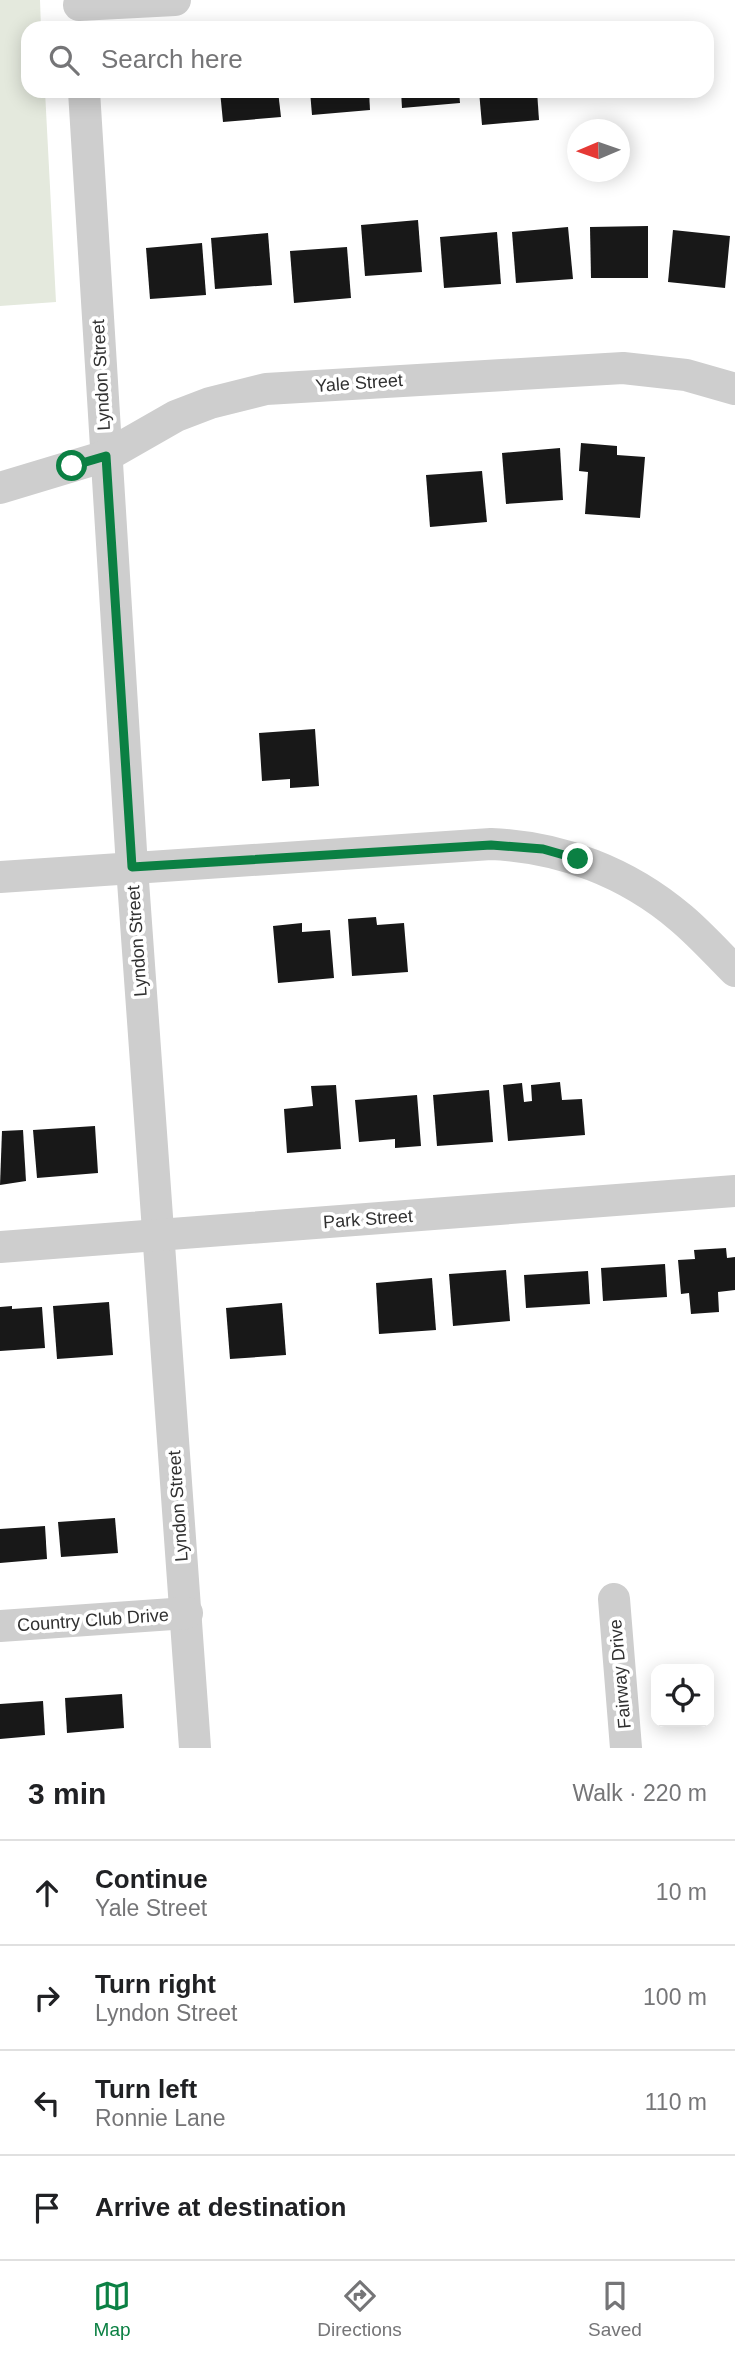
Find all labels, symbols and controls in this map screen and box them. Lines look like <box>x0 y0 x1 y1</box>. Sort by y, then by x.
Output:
search box <box>21 21 714 98</box>
icon: search <box>45 41 83 79</box>
text: Search here <box>101 44 243 74</box>
north arrow <box>567 119 630 182</box>
street label: Lyndon Street <box>88 319 114 431</box>
street label: Yale Street <box>315 370 403 396</box>
route start <box>56 450 87 481</box>
route end <box>562 843 593 874</box>
street label: Lyndon Street <box>123 885 151 997</box>
street label: Park Street <box>322 1206 414 1232</box>
street label: Lyndon Street <box>164 1450 192 1562</box>
street label: Country Club Drive <box>16 1605 170 1635</box>
street label: Fairway Drive <box>605 1618 635 1730</box>
map controls <box>651 1664 714 1727</box>
button: locate <box>651 1664 714 1727</box>
text: 3 min <box>28 1777 106 1810</box>
text: Walk · 220 m <box>572 1780 707 1806</box>
text: Continue <box>95 1864 208 1894</box>
icon: ahead <box>28 1874 66 1912</box>
text: 10 m <box>656 1879 707 1905</box>
text: Yale Street <box>95 1895 207 1921</box>
text: Turn right <box>95 1969 216 1999</box>
icon: right <box>28 1979 66 2017</box>
text: 100 m <box>643 1984 707 2010</box>
text: Lyndon Street <box>95 2000 237 2026</box>
text: Turn left <box>95 2074 197 2104</box>
icon: left <box>28 2084 66 2122</box>
text: 110 m <box>645 2089 707 2115</box>
text: Ronnie Lane <box>95 2105 225 2131</box>
icon: arrive <box>28 2189 66 2227</box>
text: Arrive at destination <box>95 2192 346 2222</box>
tab: Map <box>93 2277 131 2341</box>
tab: Directions <box>317 2277 402 2341</box>
tab: Saved <box>588 2277 642 2341</box>

